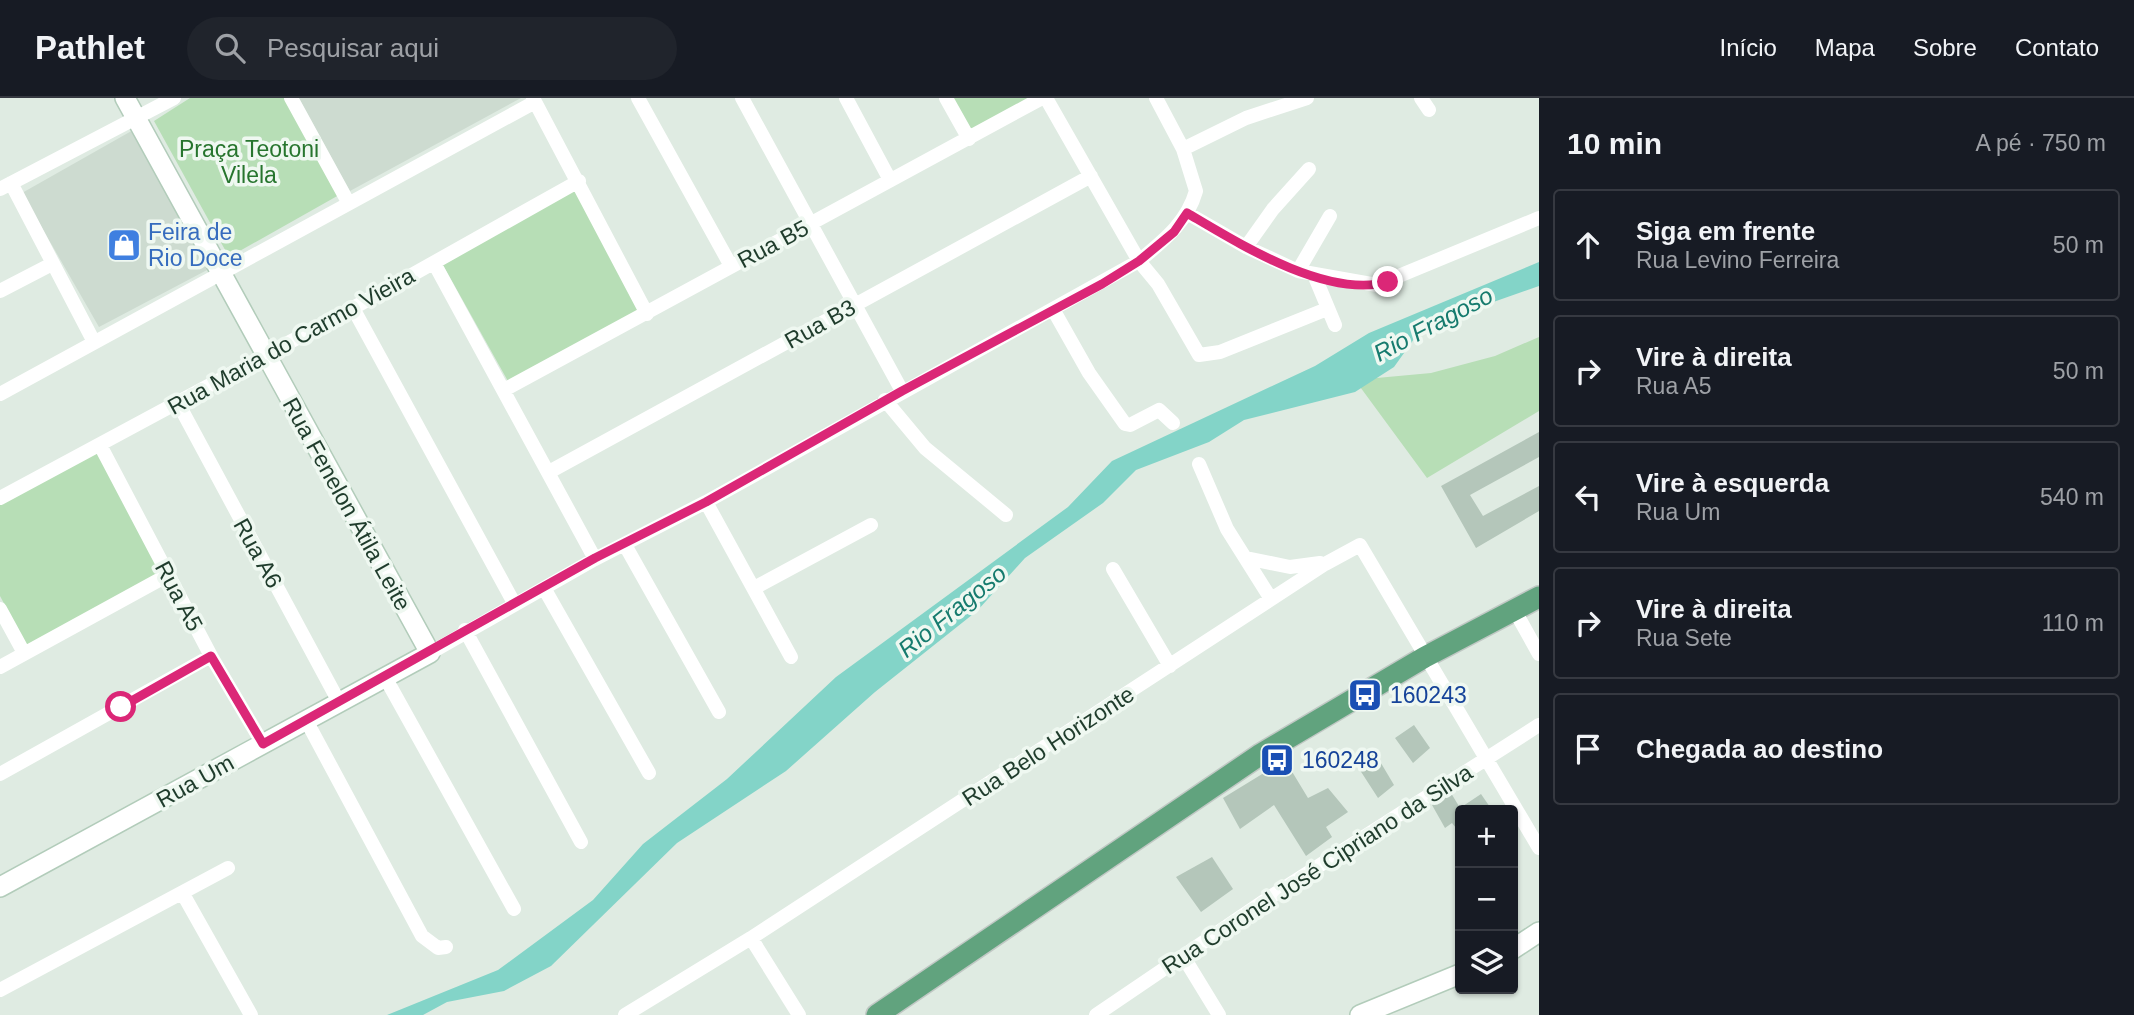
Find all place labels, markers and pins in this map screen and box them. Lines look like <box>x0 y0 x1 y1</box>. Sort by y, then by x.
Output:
place label: Feira de Rio Doce <box>148 219 243 271</box>
shop icon: Feira de Rio Doce <box>105 226 143 264</box>
bus stop icon: 160243 <box>1346 676 1384 714</box>
place label: 160243 <box>1390 682 1467 708</box>
bus stop icon: 160248 <box>1258 741 1296 779</box>
place label: 160248 <box>1302 747 1379 773</box>

